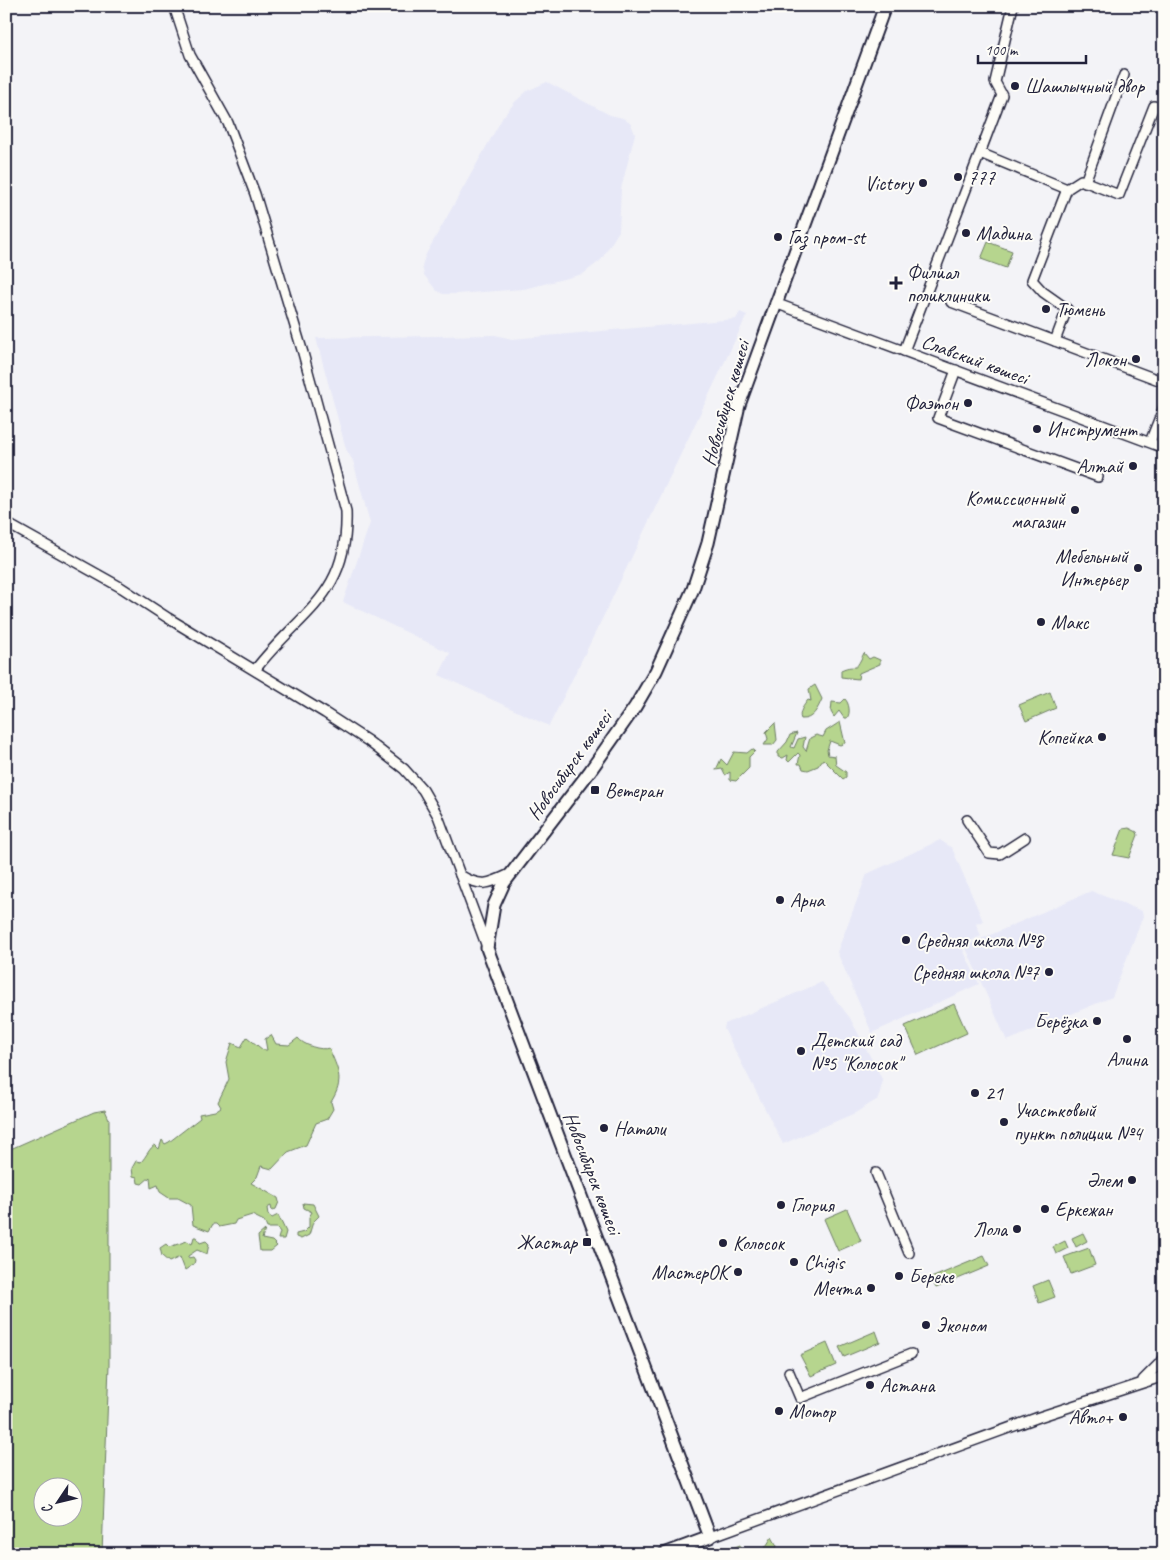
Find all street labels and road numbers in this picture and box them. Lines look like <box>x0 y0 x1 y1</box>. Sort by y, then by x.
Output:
street label: Славский көшесі <box>918 329 1034 391</box>
street label: Новосибирск көшесі <box>696 336 756 469</box>
street label: Новосибирск көшесі <box>521 704 619 825</box>
street label: Новосибирск көшесі <box>558 1108 628 1240</box>

